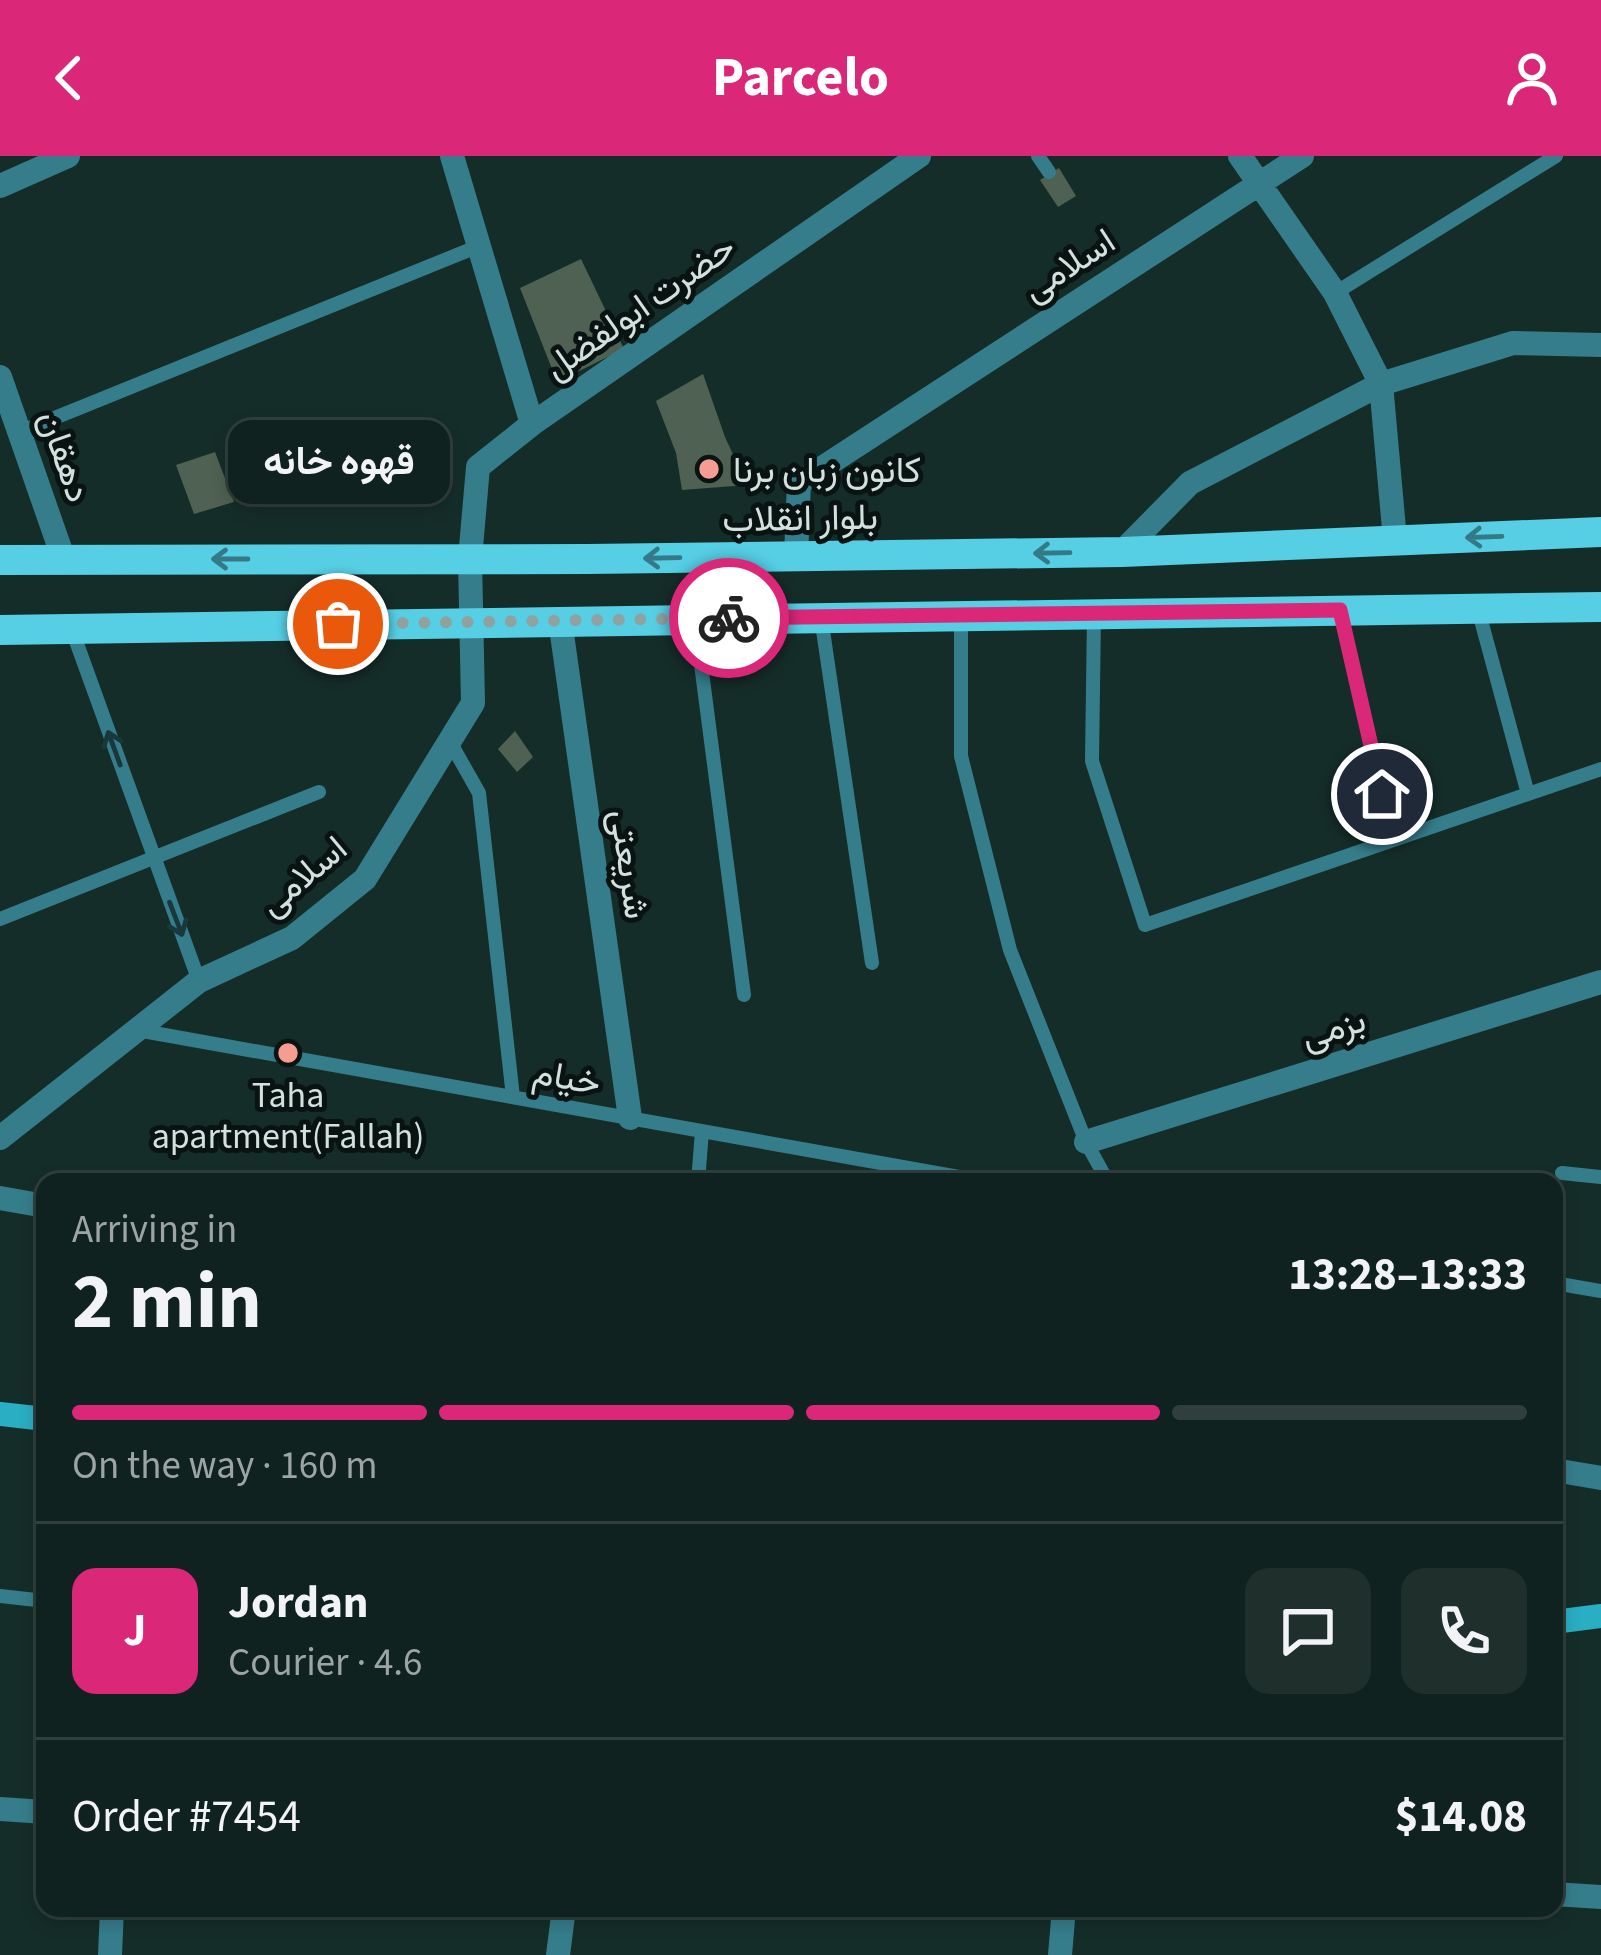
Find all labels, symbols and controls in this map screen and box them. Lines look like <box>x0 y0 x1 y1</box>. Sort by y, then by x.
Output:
text: Parcelo <box>712 40 889 117</box>
icon: back <box>36 45 102 111</box>
icon: person <box>1499 45 1565 111</box>
street label: اسلامی <box>1012 216 1125 314</box>
street label: حضرت ابولفضل <box>534 222 746 392</box>
street label: دهقان <box>25 404 104 509</box>
callout: قهوه خانه <box>227 420 449 504</box>
text: قهوه خانه <box>263 434 415 490</box>
place label: کانون زبان برنا <box>733 445 921 496</box>
marker: کانون زبان برنا <box>696 456 722 482</box>
street label: بلوار انقلاب <box>722 492 878 545</box>
one-way arrow <box>1465 526 1504 549</box>
one-way arrow <box>1033 541 1072 564</box>
one-way arrow <box>643 547 682 569</box>
one-way arrow <box>211 548 250 570</box>
courier <box>669 558 789 678</box>
pin <box>287 573 389 675</box>
icon: bike <box>696 585 762 651</box>
icon: bag <box>305 591 371 657</box>
one-way arrow <box>102 730 123 767</box>
pin <box>1331 743 1433 845</box>
icon: home <box>1349 761 1415 827</box>
street label: شریعتی <box>597 806 662 922</box>
street label: اسلامی <box>248 824 358 928</box>
one-way arrow <box>167 900 189 937</box>
street label: بزمی <box>1295 995 1372 1062</box>
marker: Taha apartment(Fallah) <box>275 1040 301 1066</box>
street label: خیام <box>529 1046 605 1108</box>
place label: Taha apartment(Fallah) <box>152 1070 424 1162</box>
text: Arriving in <box>72 1202 237 1258</box>
text: 13:28–13:33 <box>1288 1243 1527 1307</box>
text: 2 min <box>72 1247 262 1358</box>
text: On the way · 160 m <box>72 1438 378 1494</box>
button: chat <box>1245 1568 1371 1694</box>
button: phone <box>1401 1568 1527 1694</box>
text: Jordan <box>228 1571 369 1635</box>
text: J <box>124 1599 146 1663</box>
text: Courier · 4.6 <box>228 1635 422 1691</box>
text: Order #7454 <box>72 1785 301 1849</box>
text: $14.08 <box>1395 1785 1527 1849</box>

